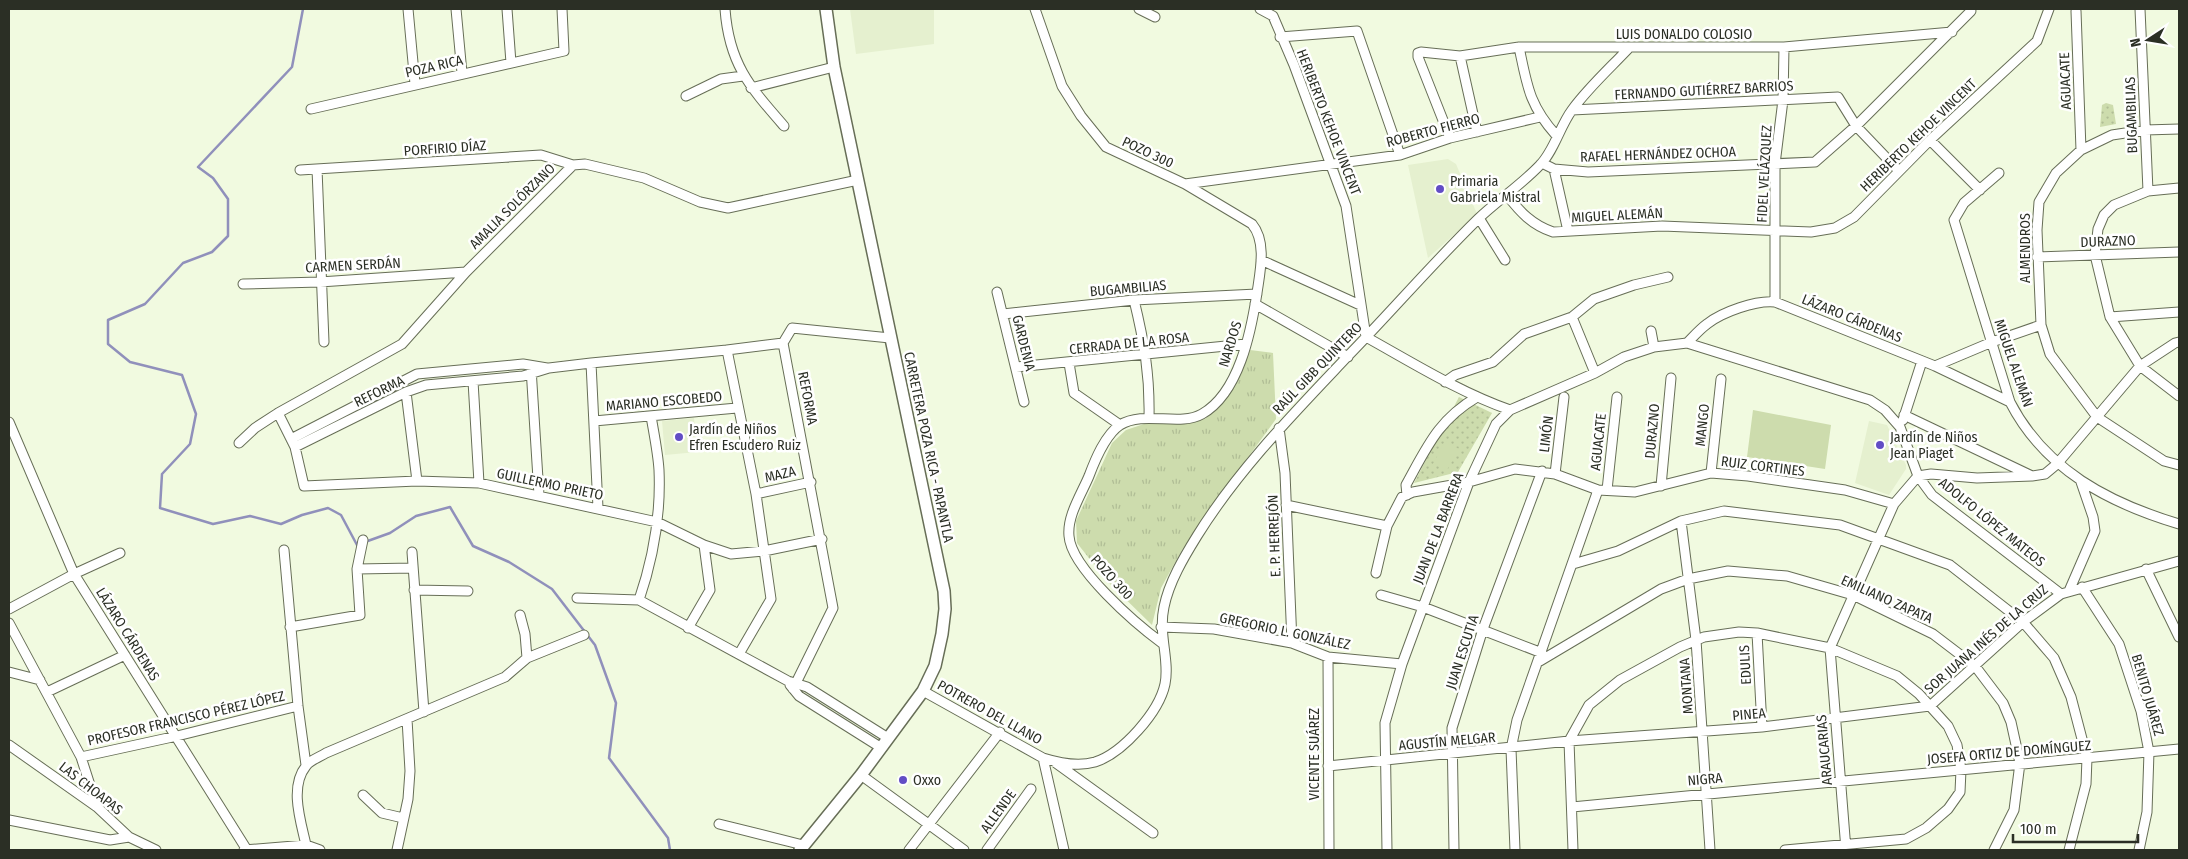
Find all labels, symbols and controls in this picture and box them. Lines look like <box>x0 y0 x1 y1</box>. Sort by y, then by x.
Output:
north arrow <box>2123 15 2173 65</box>
street label: LUIS DONALDO COLOSIO <box>1616 26 1753 43</box>
text: N <box>2127 37 2145 48</box>
street label: HERIBERTO KEHOE VINCENT <box>1293 47 1364 198</box>
street label: POZA RICA <box>404 51 465 81</box>
street label: AGUACATE <box>2056 52 2075 110</box>
street label: HERIBERTO KEHOE VINCENT <box>1857 75 1980 195</box>
street label: FERNANDO GUTIÉRREZ BARRIOS <box>1614 76 1794 104</box>
street label: BUGAMBILIAS <box>2122 76 2141 154</box>
street label: ROBERTO FIERRO <box>1384 110 1482 151</box>
street label: FIDEL VELÁZQUEZ <box>1752 124 1776 223</box>
street label: POZO 300 <box>1119 133 1176 172</box>
street label: PORFIRIO DÍAZ <box>403 136 487 160</box>
street label: RAFAEL HERNÁNDEZ OCHOA <box>1580 142 1737 166</box>
street label: AMALIA SOLÓRZANO <box>465 159 559 253</box>
place label: Primaria Gabriela Mistral <box>1450 173 1541 206</box>
marker: Primaria Gabriela Mistral <box>1434 183 1446 195</box>
street label: MIGUEL ALEMÁN <box>1571 204 1663 226</box>
street label: ALMENDROS <box>2017 213 2034 283</box>
street label: DURAZNO <box>2080 232 2136 251</box>
street label: CARMEN SERDÁN <box>305 254 401 276</box>
street label: BUGAMBILIAS <box>1089 277 1167 300</box>
street label: LÁZARO CÁRDENAS <box>1799 290 1905 346</box>
street label: GARDENIA <box>1008 313 1039 374</box>
street label: MIGUEL ALEMÁN <box>1991 317 2037 409</box>
street label: RAÚL GIBB QUINTERO <box>1268 318 1366 418</box>
street label: NARDOS <box>1215 319 1246 369</box>
street label: CERRADA DE LA ROSA <box>1068 329 1190 358</box>
street label: CARRETERA POZA RICA - PAPANTLA <box>900 350 957 545</box>
street label: REFORMA <box>794 370 821 427</box>
street label: REFORMA <box>351 372 408 411</box>
street label: MARIANO ESCOBEDO <box>605 388 723 415</box>
street label: DURAZNO <box>1642 403 1663 459</box>
street label: MANGO <box>1692 403 1713 447</box>
street label: AGUACATE <box>1587 412 1610 471</box>
street label: LIMÓN <box>1535 415 1557 453</box>
place label: Jardín de Niños Efren Escudero Ruiz <box>689 421 801 454</box>
place label: Jardín de Niños Jean Piaget <box>1890 429 1978 462</box>
marker: Jardín de Niños Efren Escudero Ruiz <box>673 431 685 443</box>
marker: Jardín de Niños Jean Piaget <box>1874 439 1886 451</box>
street label: RUIZ CORTINES <box>1720 453 1806 480</box>
street label: MAZA <box>763 463 798 486</box>
street label: GUILLERMO PRIETO <box>495 465 605 504</box>
street label: JUAN DE LA BARRERA <box>1409 470 1468 586</box>
street label: ADOLFO LÓPEZ MATEOS <box>1935 474 2049 570</box>
street label: E. P. HERREJÓN <box>1264 494 1284 578</box>
street label: POZO 300 <box>1087 551 1136 603</box>
street label: EMILIANO ZAPATA <box>1838 572 1936 627</box>
street label: SOR JUANA INÉS DE LA CRUZ <box>1920 580 2052 698</box>
street label: LÁZARO CÁRDENAS <box>92 584 164 684</box>
street label: GREGORIO L. GONZÁLEZ <box>1218 608 1352 654</box>
street label: JUAN ESCUTIA <box>1442 612 1483 691</box>
street label: EDULIS <box>1736 645 1755 685</box>
street label: BENITO JUÁREZ <box>2128 652 2168 738</box>
street label: MONTANA <box>1676 657 1697 715</box>
street label: POTRERO DEL LLANO <box>934 677 1045 748</box>
street label: PROFESOR FRANCISCO PÉREZ LÓPEZ <box>86 686 287 749</box>
street label: PINEA <box>1732 705 1767 724</box>
street label: VICENTE SUÁREZ <box>1305 707 1323 800</box>
street label: ARAUCARIAS <box>1813 714 1836 786</box>
street label: AGUSTÍN MELGAR <box>1398 728 1496 754</box>
street label: JOSEFA ORTIZ DE DOMÍNGUEZ <box>1926 736 2092 768</box>
street label: LAS CHOAPAS <box>55 758 126 819</box>
street label: NIGRA <box>1687 769 1724 789</box>
place label: Oxxo <box>913 772 941 789</box>
marker: Oxxo <box>897 774 909 786</box>
street label: ALLENDE <box>977 786 1020 836</box>
scale bar <box>2013 812 2138 844</box>
text: 100 m <box>2020 820 2057 838</box>

